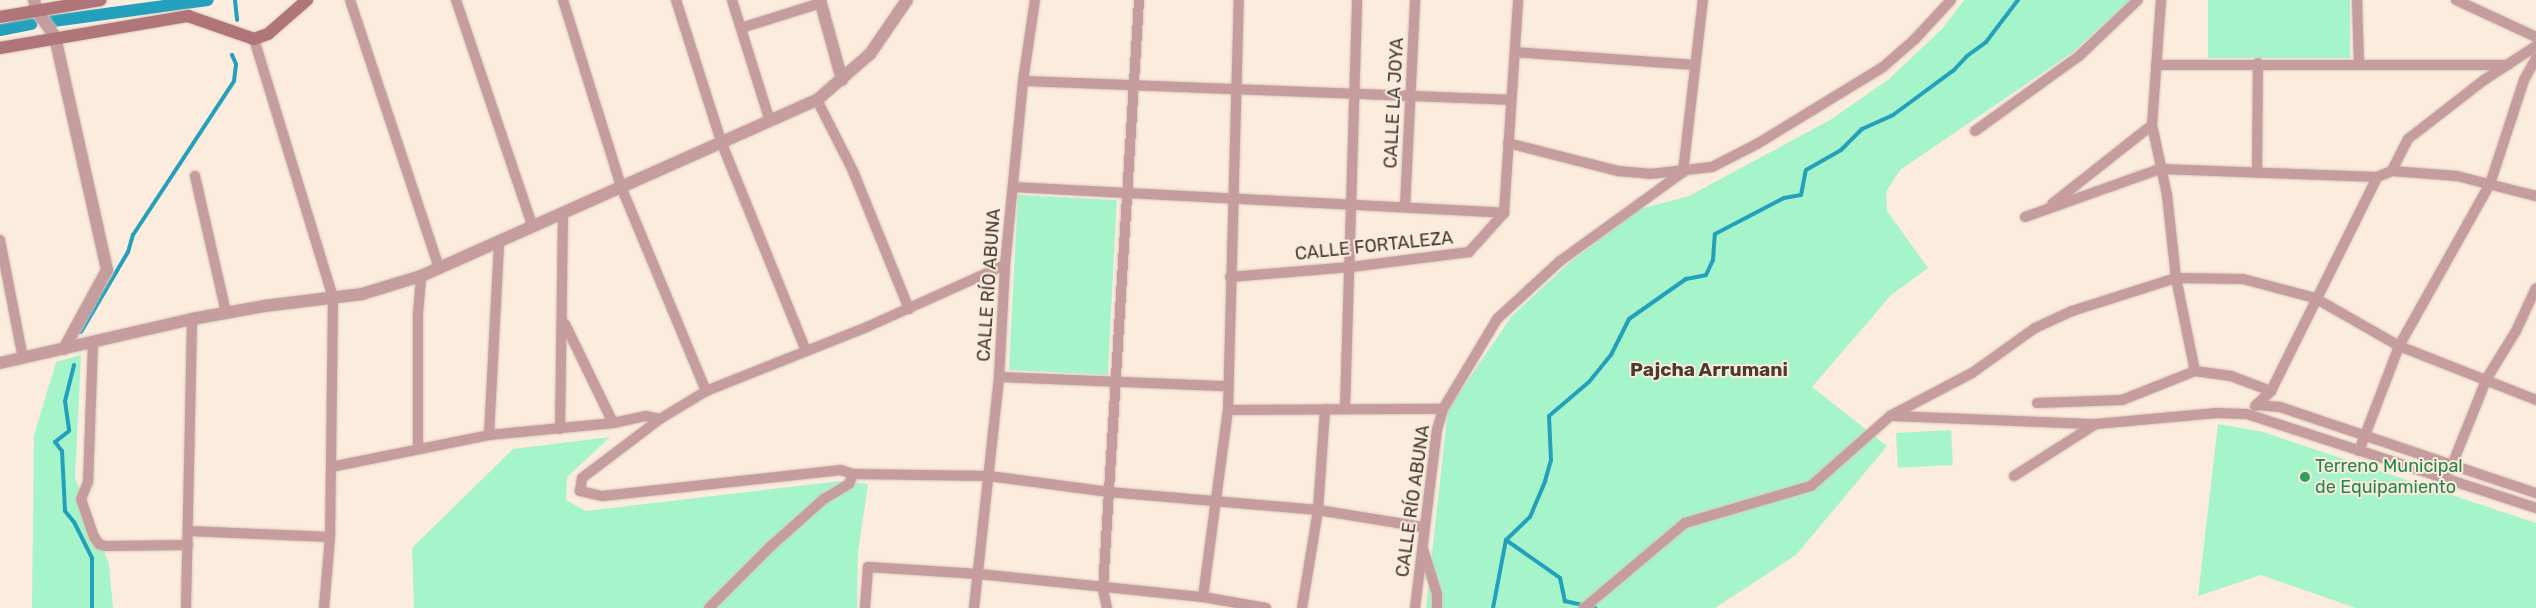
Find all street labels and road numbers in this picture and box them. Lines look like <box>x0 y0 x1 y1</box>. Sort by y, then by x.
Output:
street label: CALLE LA JOYA <box>1380 37 1408 169</box>
street label: CALLE RÍO ABUNA <box>973 207 1005 363</box>
street label: CALLE FORTALEZA <box>1294 227 1454 265</box>
street label: CALLE RÍO ABUNA <box>1392 423 1434 579</box>

